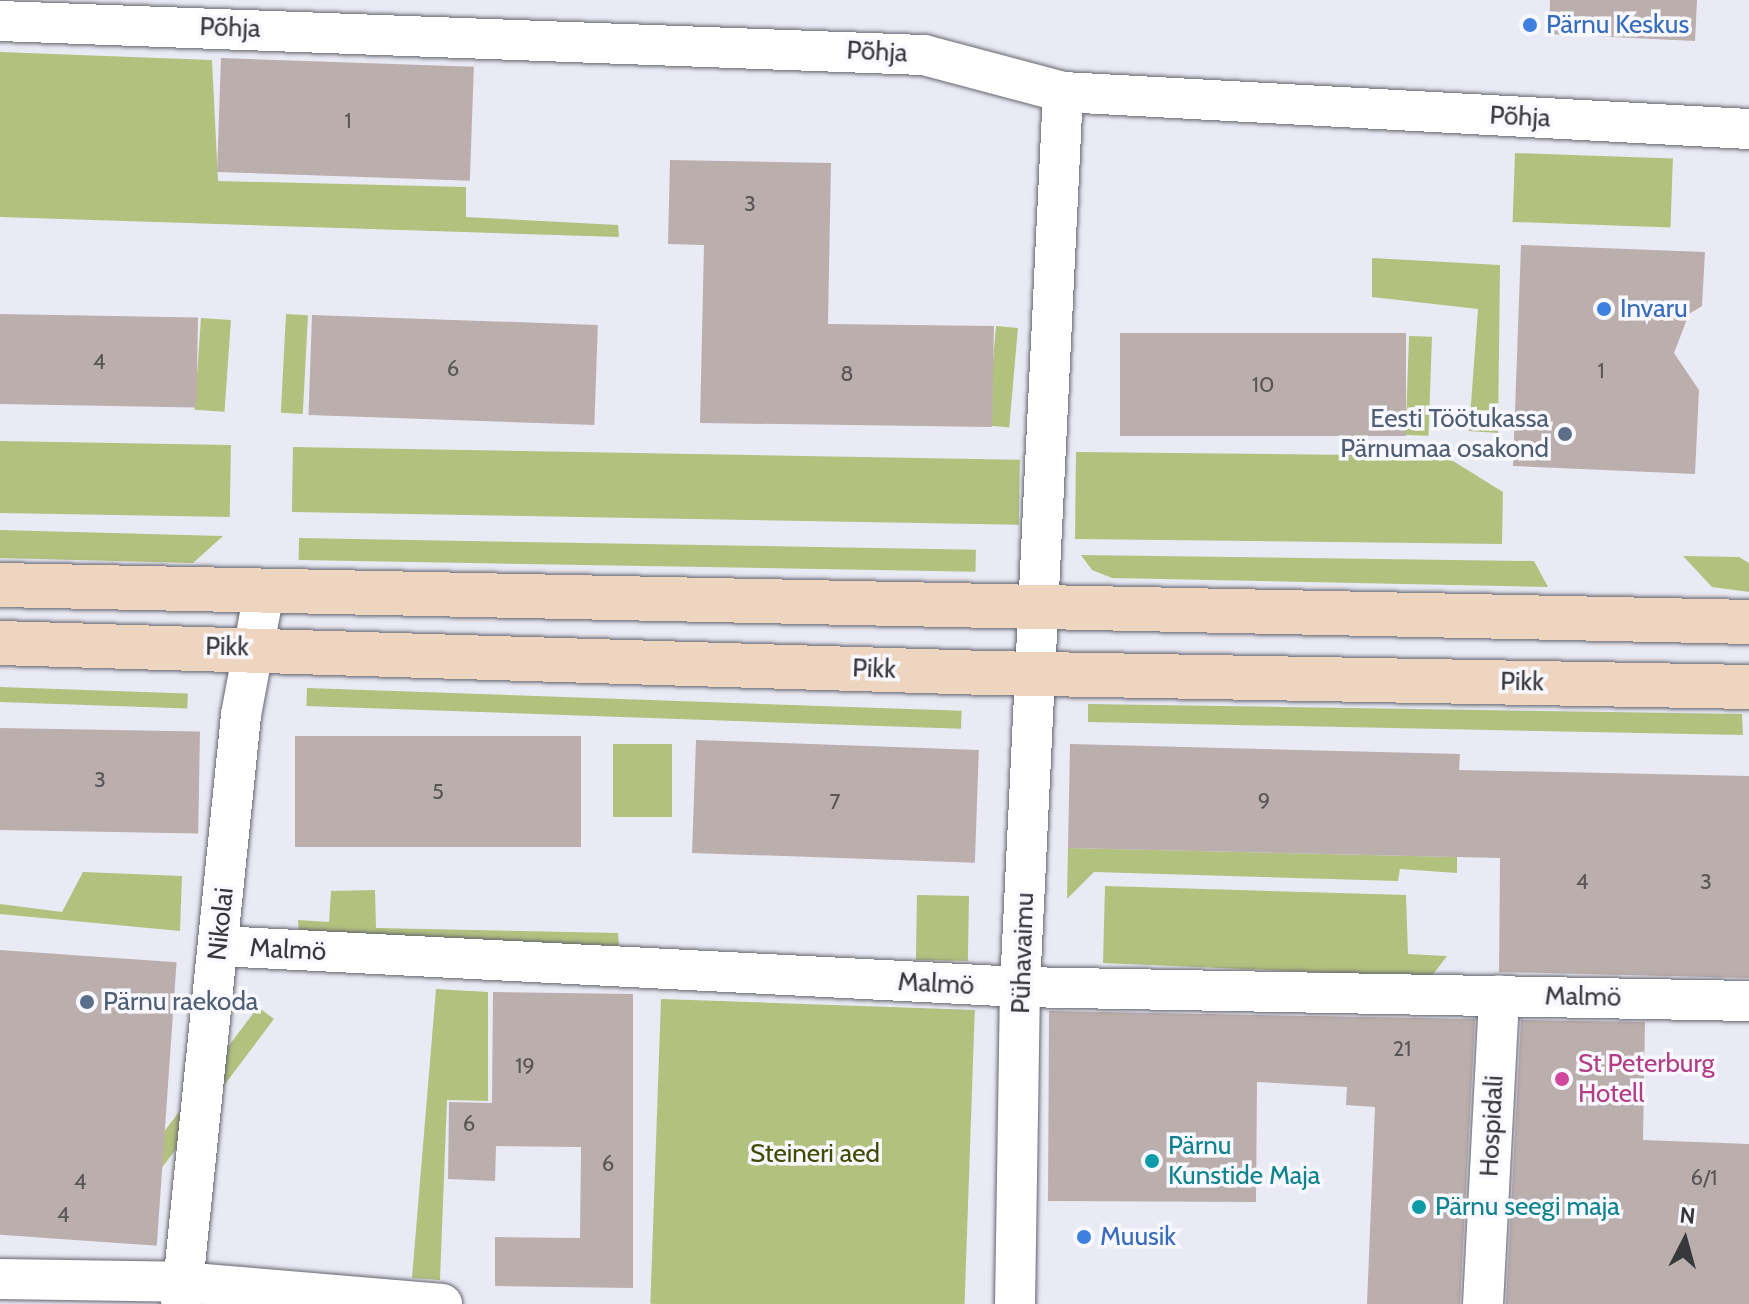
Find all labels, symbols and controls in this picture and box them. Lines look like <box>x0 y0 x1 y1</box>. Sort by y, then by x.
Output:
place label: Pärnu Keskus <box>1546 9 1689 41</box>
street label: Põhja <box>199 11 261 45</box>
marker: Pärnu Keskus <box>1521 16 1539 34</box>
street label: Põhja <box>846 35 908 69</box>
street label: Põhja <box>1489 100 1551 134</box>
house number: 1 <box>344 108 352 134</box>
house number: 3 <box>744 191 756 217</box>
place label: Invaru <box>1620 293 1688 325</box>
marker: Invaru <box>1595 300 1613 318</box>
house number: 4 <box>93 349 105 375</box>
house number: 6 <box>447 356 459 382</box>
house number: 1 <box>1597 358 1605 384</box>
house number: 8 <box>840 361 854 387</box>
house number: 10 <box>1252 372 1274 398</box>
place label: Eesti Töötukassa Pärnumaa osakond <box>1340 403 1549 464</box>
marker: Eesti Töötukassa Pärnumaa osakond <box>1556 425 1574 443</box>
street label: Pikk <box>205 631 249 663</box>
street label: Pikk <box>852 653 896 685</box>
street label: Pikk <box>1500 666 1544 698</box>
house number: 3 <box>94 767 106 793</box>
house number: 5 <box>432 779 444 805</box>
house number: 9 <box>1258 788 1270 814</box>
house number: 7 <box>829 789 841 815</box>
house number: 4 <box>1576 869 1588 895</box>
house number: 3 <box>1700 869 1712 895</box>
street label: Nikolai <box>202 886 240 962</box>
street label: Pühavaimu <box>1005 892 1041 1014</box>
street label: Malmö <box>249 932 327 968</box>
street label: Malmö <box>897 966 975 1002</box>
street label: Malmö <box>1544 981 1622 1013</box>
place label: Pärnu raekoda <box>103 986 258 1018</box>
marker: Pärnu raekoda <box>78 993 96 1011</box>
house number: 21 <box>1393 1036 1411 1062</box>
place label: St Peterburg Hotell <box>1578 1048 1714 1110</box>
house number: 19 <box>515 1053 535 1079</box>
marker: St Peterburg Hotell <box>1553 1070 1571 1088</box>
street label: Hospidali <box>1474 1074 1510 1178</box>
house number: 6 <box>463 1111 475 1137</box>
place label: Pärnu Kunstide Maja <box>1168 1130 1320 1192</box>
park label: Steineri aed <box>750 1138 880 1170</box>
house number: 6 <box>602 1151 614 1177</box>
marker: Pärnu Kunstide Maja <box>1143 1152 1161 1170</box>
house number: 6/1 <box>1691 1165 1717 1191</box>
house number: 4 <box>74 1169 86 1195</box>
place label: Pärnu seegi maja <box>1435 1191 1620 1223</box>
marker: Pärnu seegi maja <box>1410 1198 1428 1216</box>
north arrow <box>1645 1200 1725 1280</box>
text: N <box>1678 1201 1697 1230</box>
house number: 4 <box>57 1202 69 1228</box>
place label: Muusik <box>1100 1221 1176 1253</box>
marker: Muusik <box>1075 1228 1093 1246</box>

